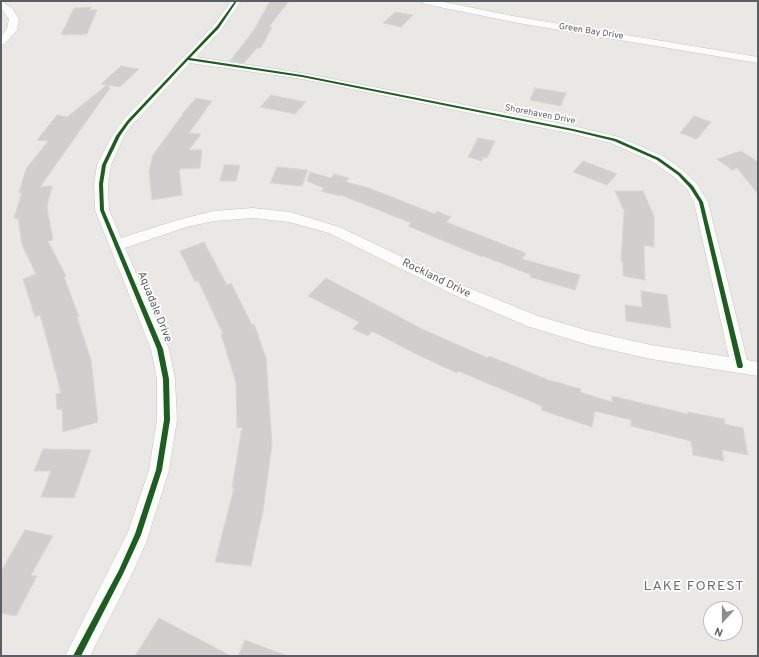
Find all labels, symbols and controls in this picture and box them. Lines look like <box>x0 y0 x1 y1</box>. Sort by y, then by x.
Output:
street label: Green Bay Drive <box>558 22 624 42</box>
street label: Shorehaven Drive <box>504 103 576 127</box>
street label: Rockland Drive <box>400 257 472 301</box>
street label: Aquadale Drive <box>134 270 174 344</box>
district label: LAKE FOREST <box>643 579 745 595</box>
north arrow <box>703 601 743 641</box>
text: N <box>713 623 725 639</box>

